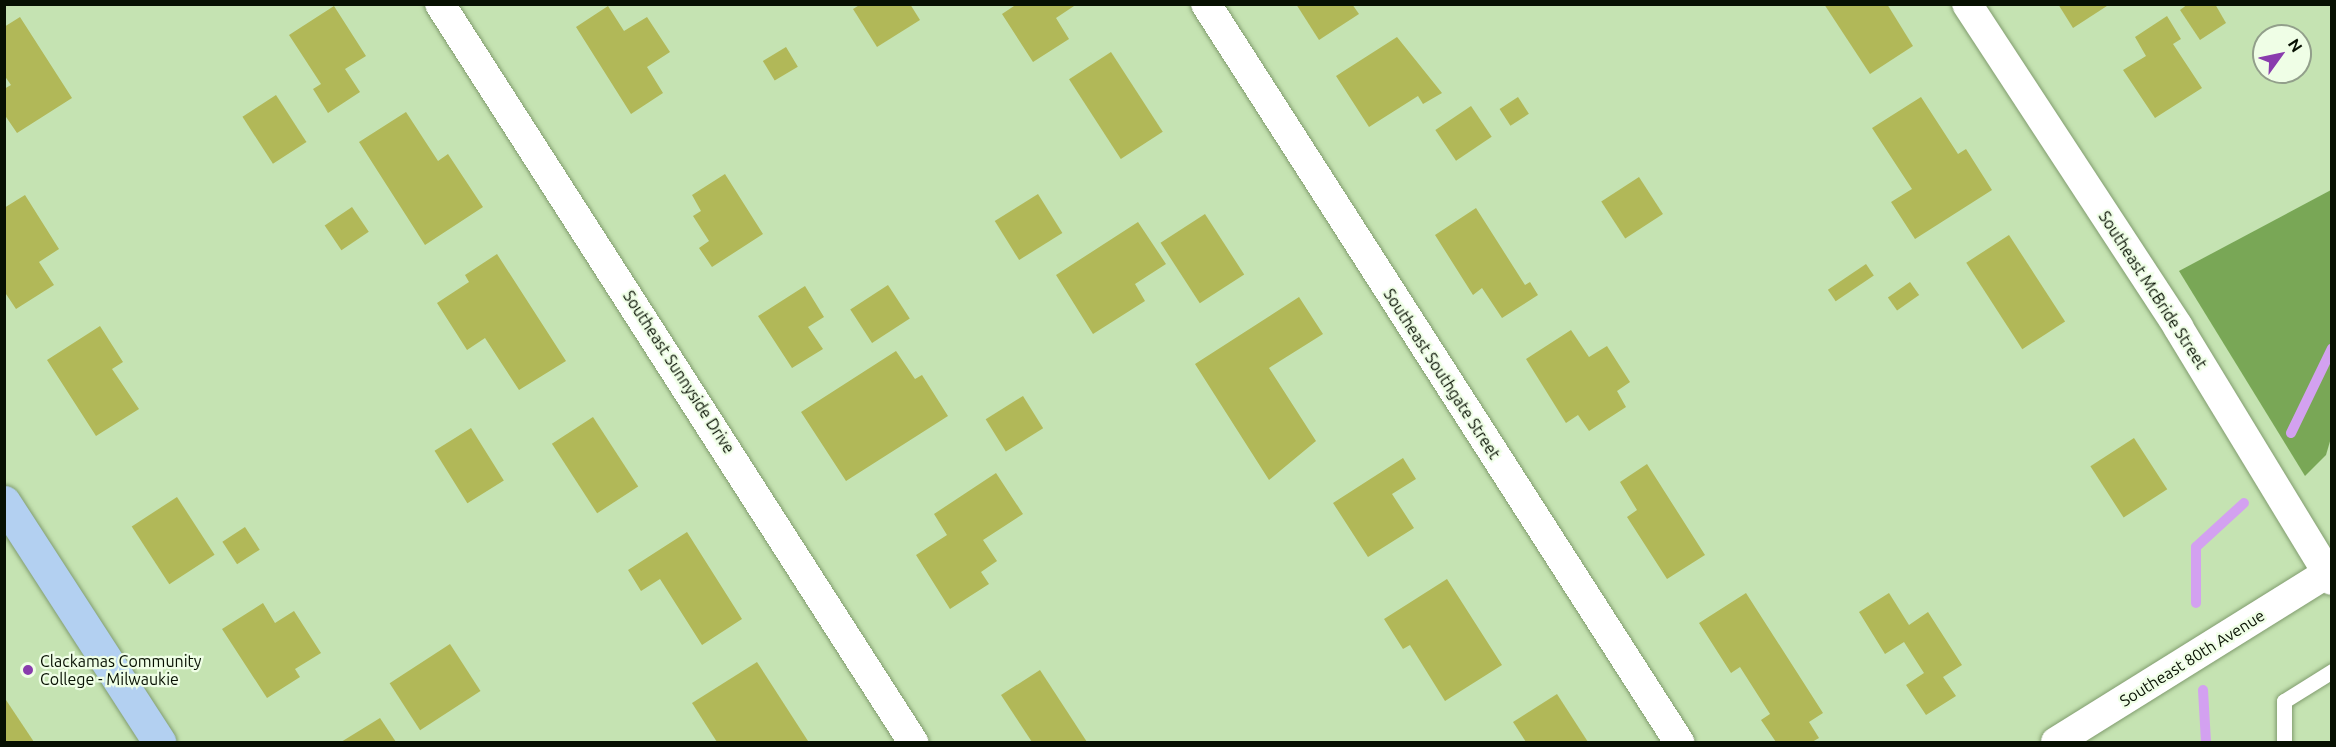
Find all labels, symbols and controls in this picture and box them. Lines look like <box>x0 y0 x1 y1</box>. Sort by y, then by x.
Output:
north arrow <box>2252 24 2312 84</box>
text: N <box>2285 35 2306 55</box>
street label: Southeast McBride Street <box>2095 208 2211 372</box>
street label: Southeast Southgate Street <box>1380 285 1504 463</box>
street label: Southeast Sunnyside Drive <box>619 287 739 457</box>
street label: Southeast 80th Avenue <box>2116 606 2268 710</box>
place label: Clackamas Community College - Milwaukie <box>40 651 202 689</box>
marker: Clackamas Community College - Milwaukie <box>21 663 35 677</box>

